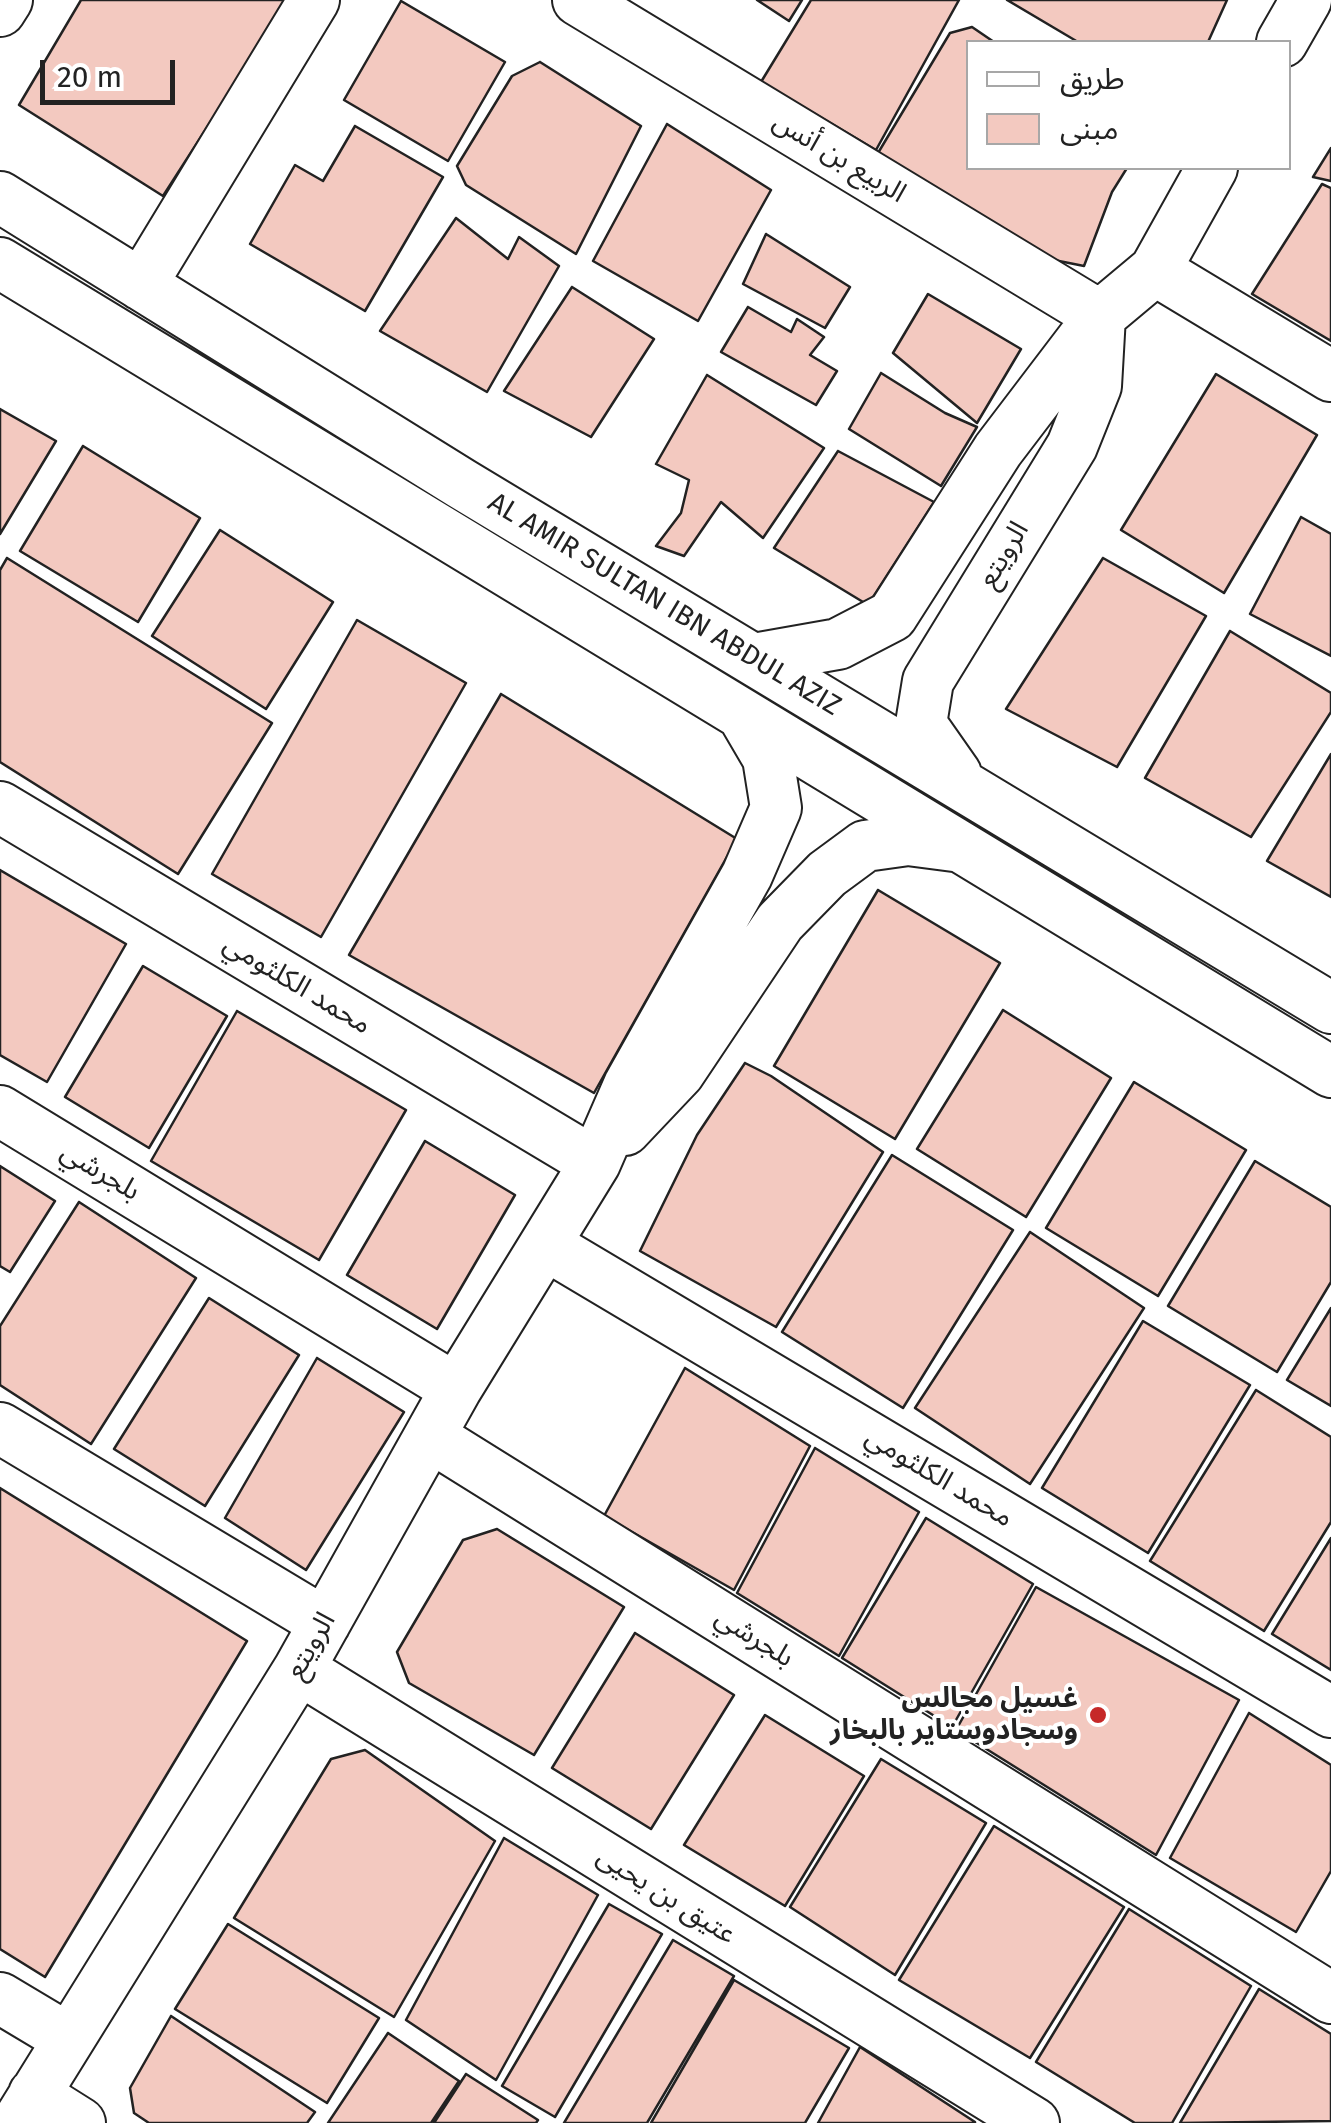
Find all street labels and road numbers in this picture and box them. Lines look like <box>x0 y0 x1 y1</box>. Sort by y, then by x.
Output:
street label: الربيع بن أنس <box>766 105 912 211</box>
street label: AL AMIR SULTAN IBN ABDUL AZIZ <box>482 486 846 724</box>
street label: الرويتع <box>971 516 1037 594</box>
street label: محمد الكلثومي <box>217 928 377 1042</box>
street label: بلجرشي <box>54 1135 146 1209</box>
street label: محمد الكلثومي <box>859 1421 1019 1535</box>
street label: بلجرشي <box>708 1601 800 1675</box>
street label: الرويتع <box>279 1607 343 1685</box>
street label: عتيق بن يحيى <box>590 1840 742 1952</box>

